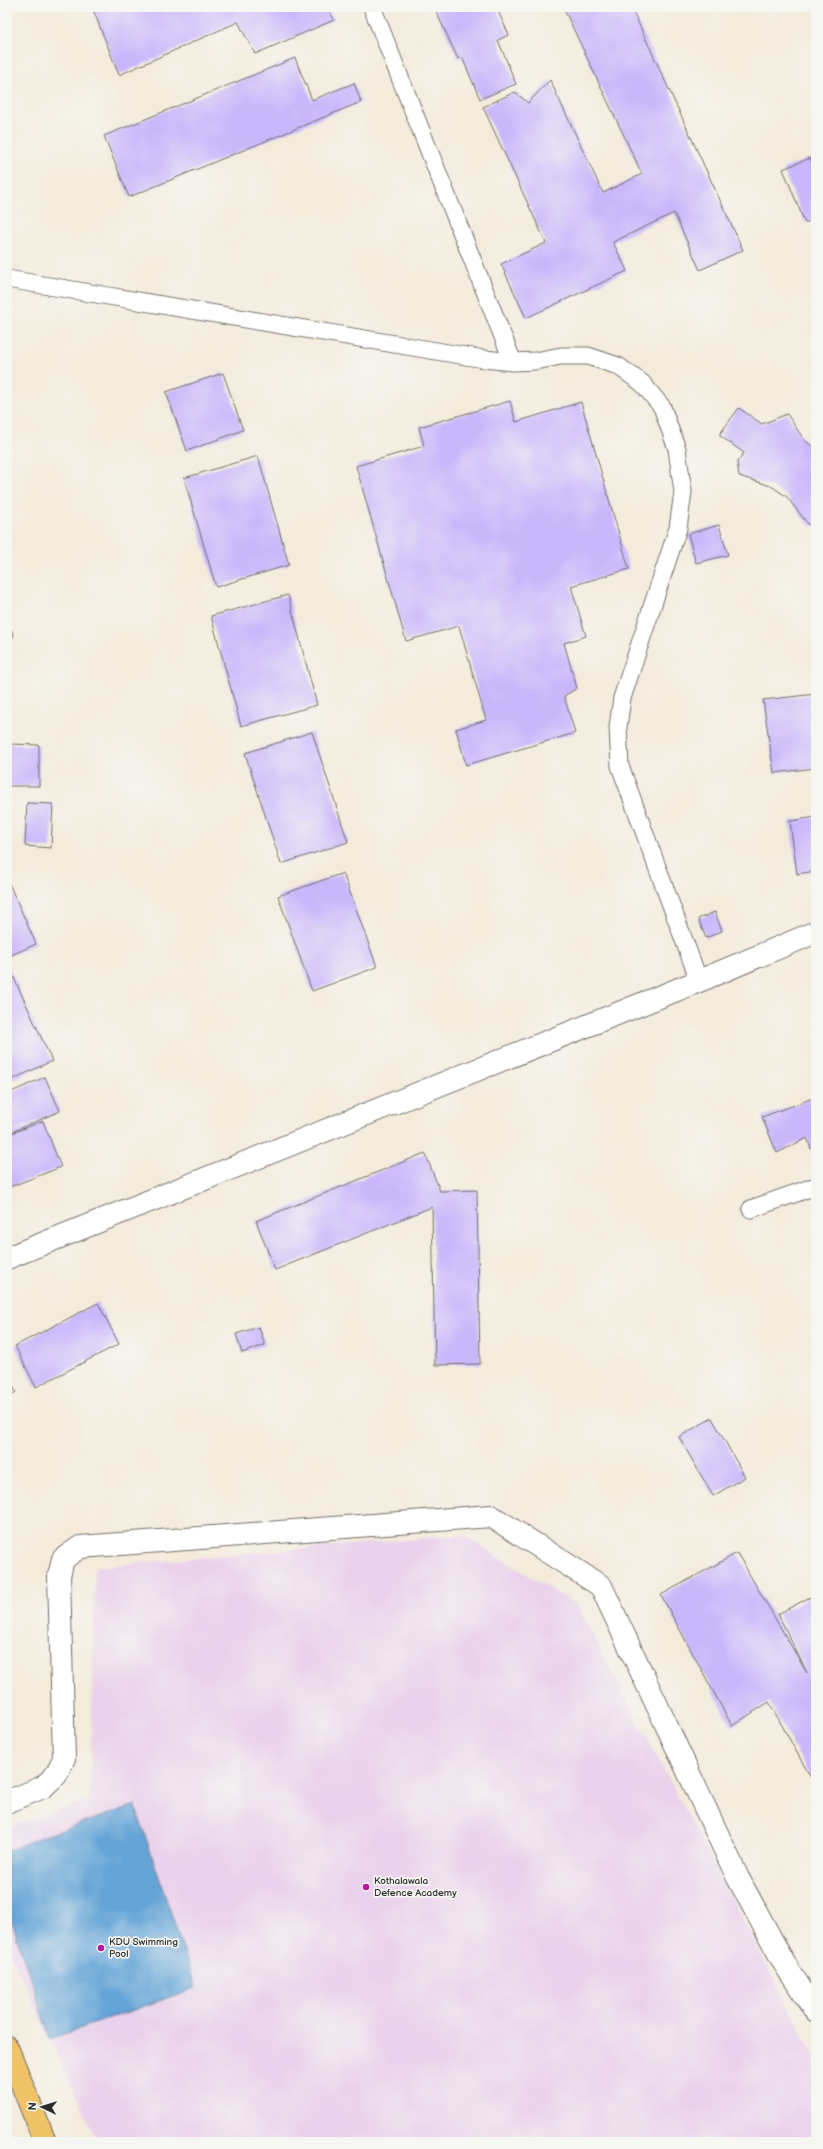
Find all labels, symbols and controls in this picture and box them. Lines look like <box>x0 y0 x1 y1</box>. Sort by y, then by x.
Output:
place label: Kothalawala Defence Academy <box>374 1875 457 1899</box>
marker: Kothalawala Defence Academy <box>361 1882 371 1892</box>
place label: KDU Swimming Pool <box>109 1936 178 1960</box>
marker: KDU Swimming Pool <box>96 1943 106 1953</box>
north arrow <box>22 2087 62 2127</box>
text: N <box>26 2102 39 2111</box>

